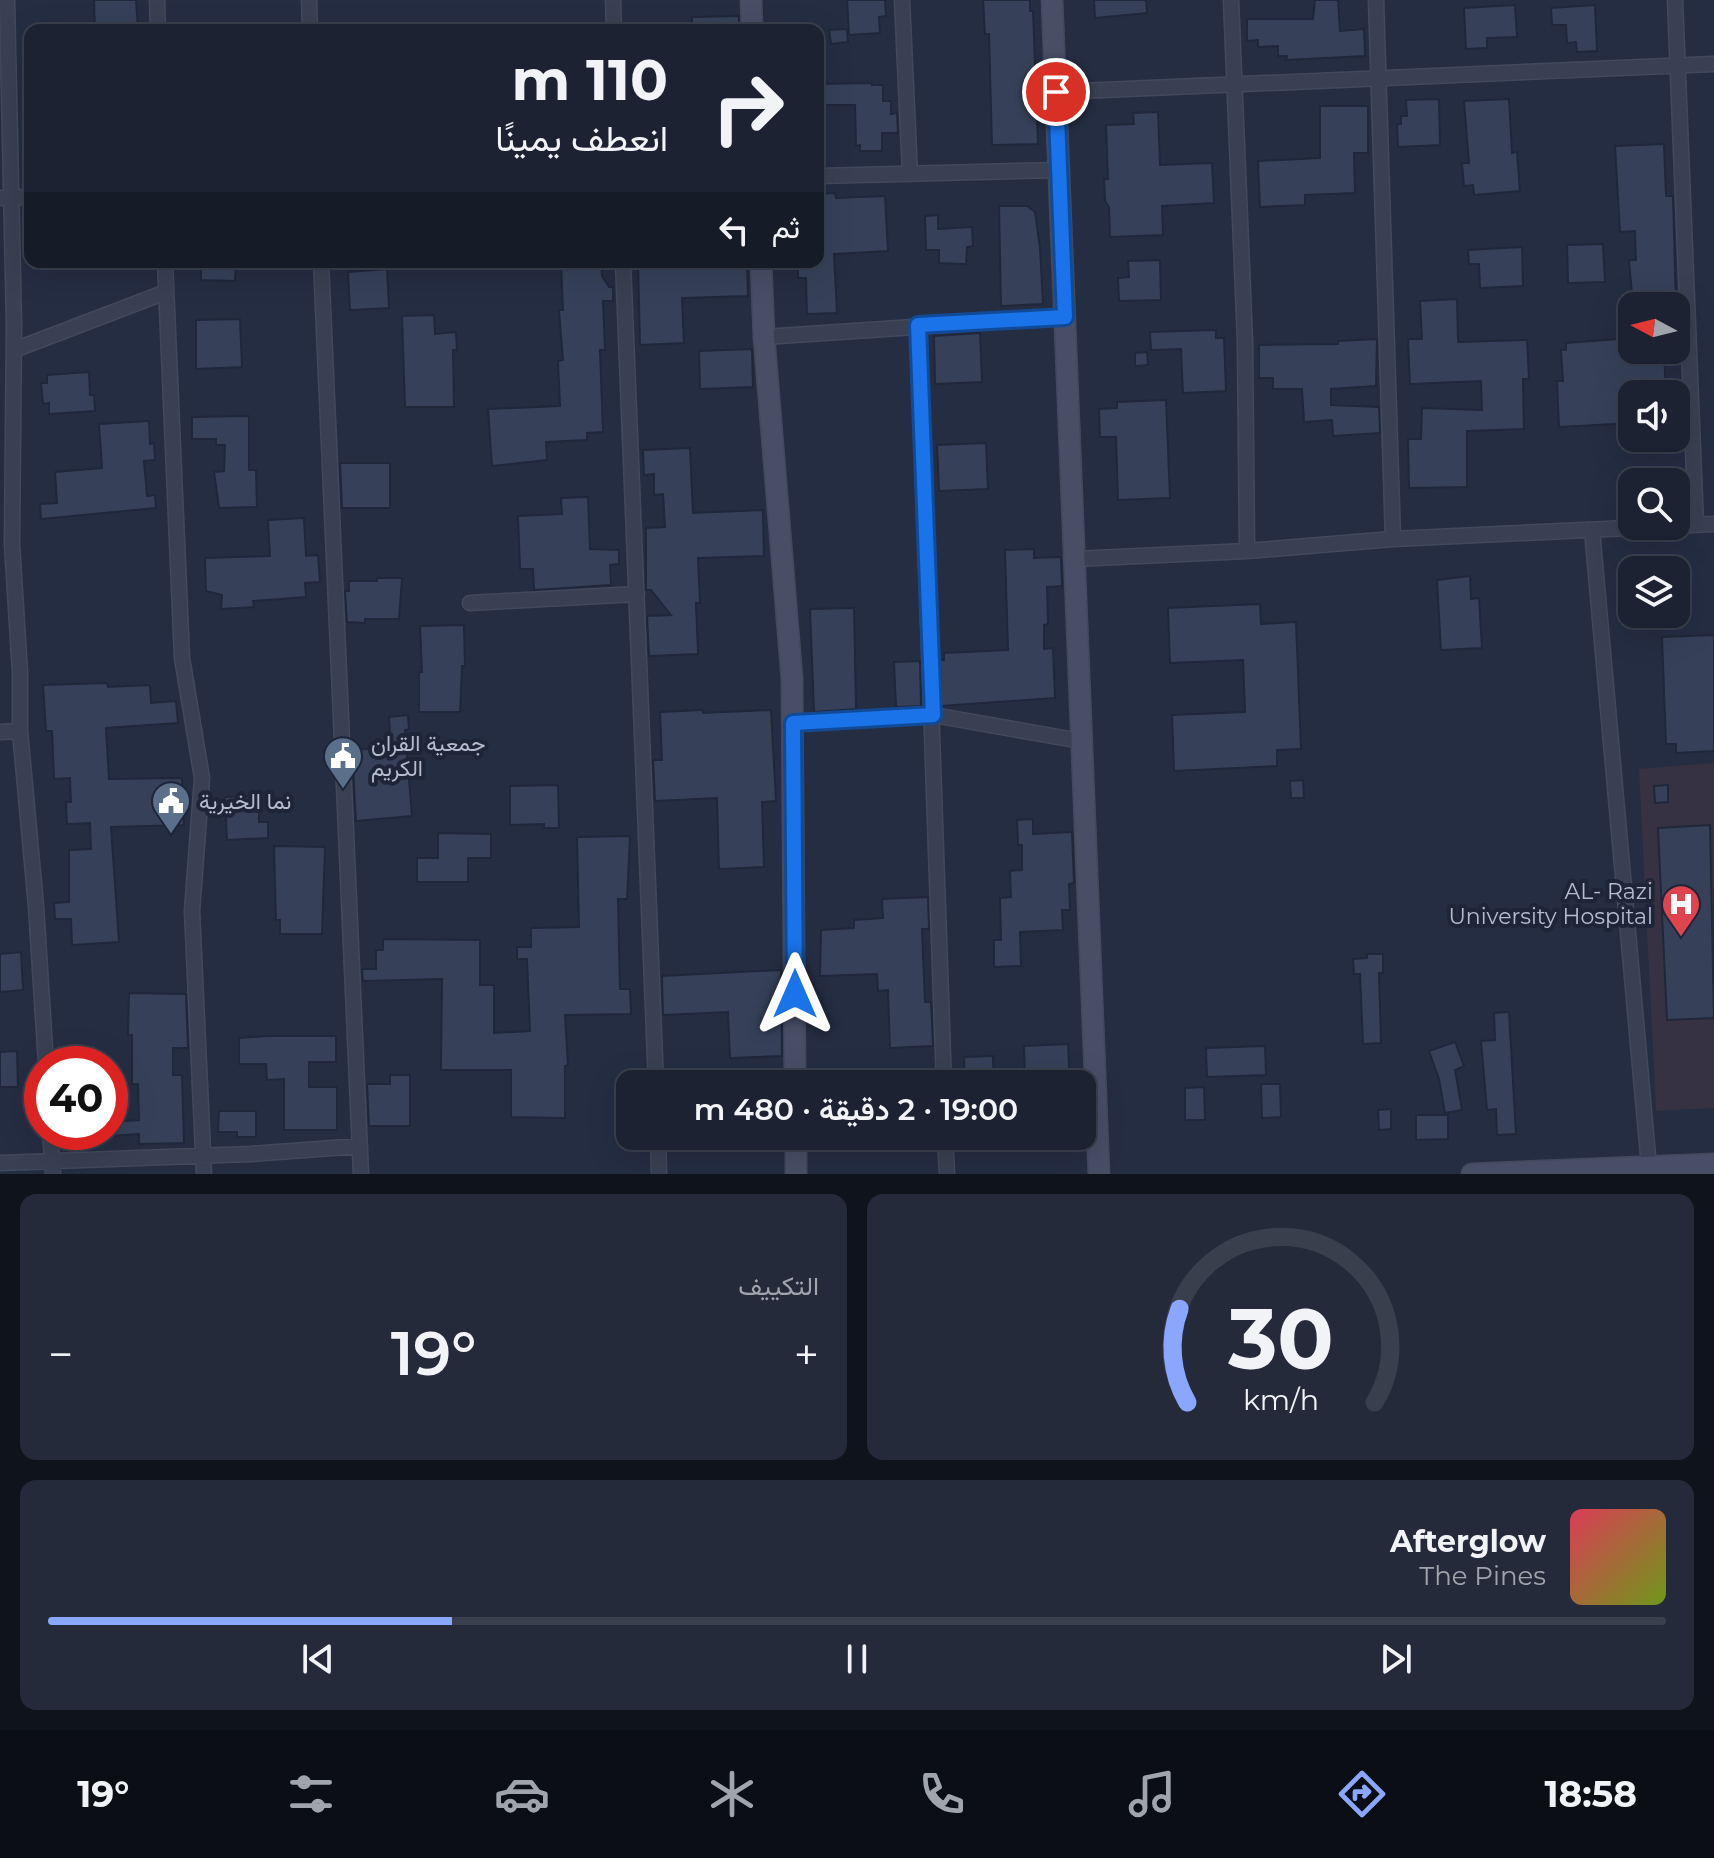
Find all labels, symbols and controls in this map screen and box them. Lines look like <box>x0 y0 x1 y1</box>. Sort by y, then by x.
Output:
text: 110 m <box>511 46 668 114</box>
icon: right <box>696 56 800 160</box>
pin <box>1022 58 1090 126</box>
icon: arrive <box>1034 70 1078 114</box>
text: انعطف يمينًا <box>495 116 668 160</box>
icon: left <box>712 208 756 252</box>
text: ثم <box>772 209 800 246</box>
north arrow <box>1618 292 1690 364</box>
map controls <box>1618 292 1690 628</box>
button: sound <box>1618 380 1690 452</box>
button: search <box>1618 468 1690 540</box>
button: layers <box>1618 556 1690 628</box>
place label: جمعية القران الكريم <box>371 730 485 783</box>
public building icon: جمعية القران الكريم <box>322 735 364 790</box>
public building icon: نما الخيرية <box>150 780 192 835</box>
place label: نما الخيرية <box>199 788 291 815</box>
place label: AL- Razi University Hospital <box>1448 878 1653 930</box>
hospital icon: AL- Razi University Hospital <box>1660 883 1702 938</box>
position arrow <box>753 952 837 1036</box>
speed limit sign: 40 <box>24 1046 128 1150</box>
text: 19:00 · 2 دقيقة · 480 m <box>694 1091 1018 1128</box>
text: التكييف <box>738 1270 819 1302</box>
text: 30 <box>1227 1288 1333 1390</box>
text: 19° <box>391 1317 476 1390</box>
text: − <box>48 1327 73 1381</box>
text: + <box>794 1327 819 1381</box>
text: km/h <box>1242 1382 1319 1417</box>
text: Afterglow <box>1390 1523 1546 1560</box>
text: The Pines <box>1419 1560 1546 1592</box>
icon: previous <box>296 1637 340 1681</box>
icon: pause <box>835 1637 879 1681</box>
icon: next <box>1374 1637 1418 1681</box>
icon: filters <box>283 1766 339 1822</box>
icon: car <box>494 1766 550 1822</box>
icon: climate <box>704 1766 760 1822</box>
icon: phone <box>914 1766 970 1822</box>
icon: music <box>1124 1766 1180 1822</box>
icon: directions <box>1334 1766 1390 1822</box>
text: 19° <box>77 1772 129 1816</box>
text: 18:58 <box>1544 1772 1637 1816</box>

